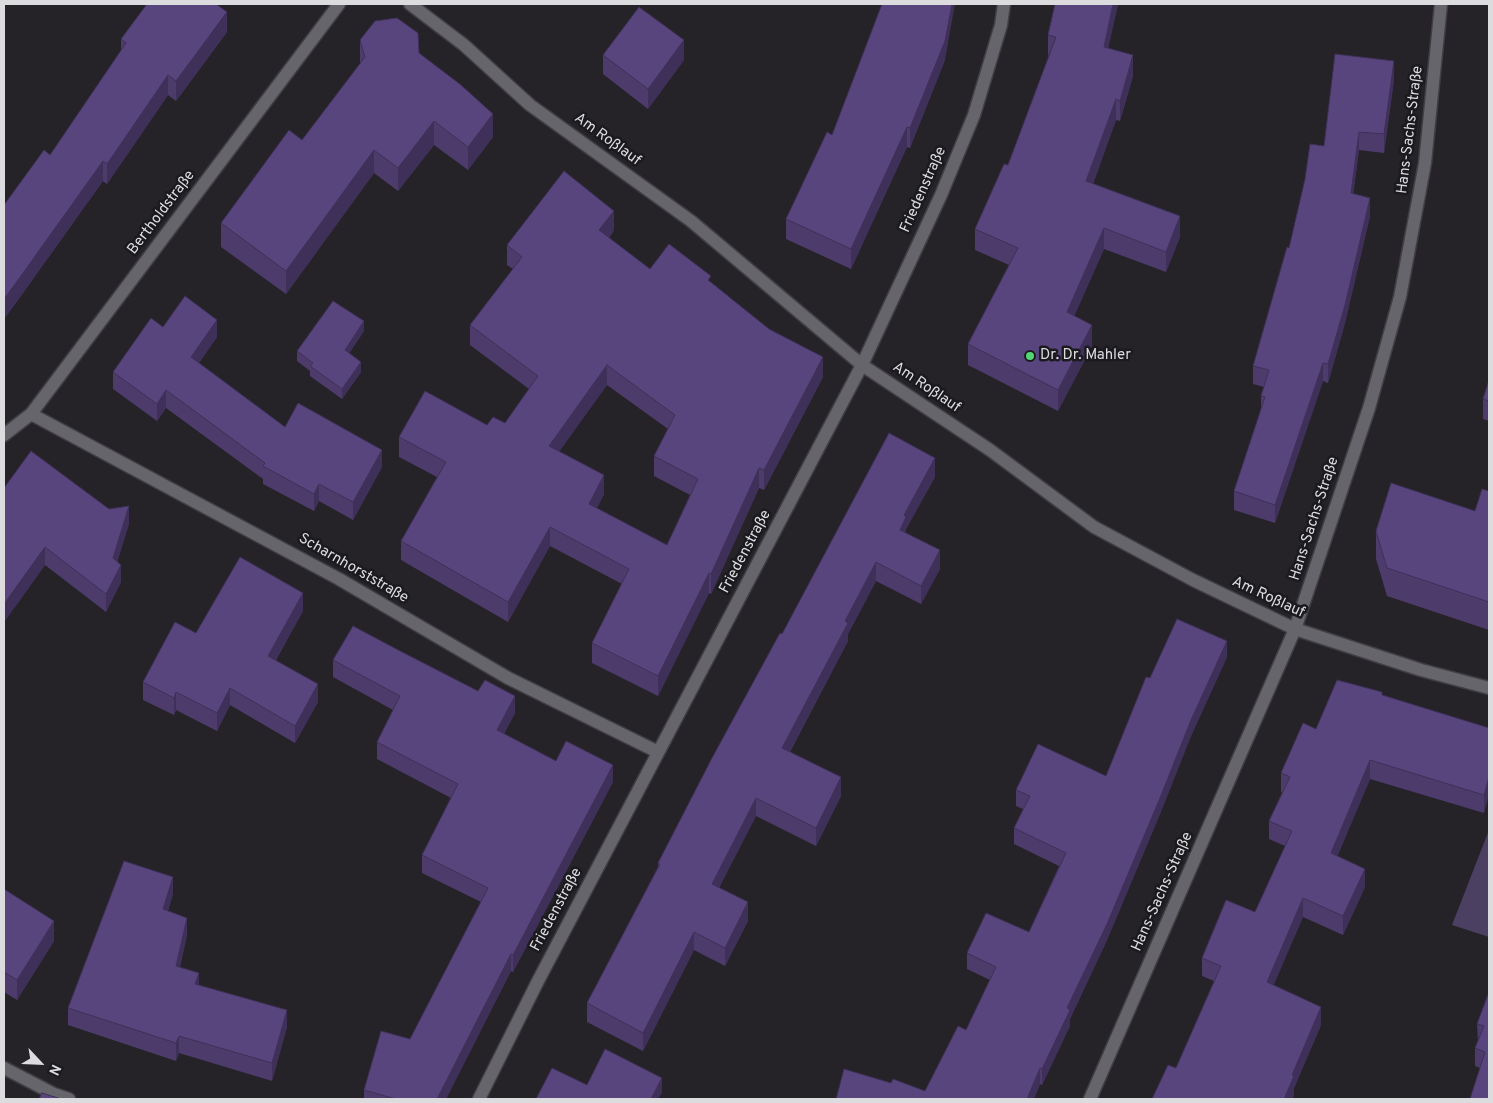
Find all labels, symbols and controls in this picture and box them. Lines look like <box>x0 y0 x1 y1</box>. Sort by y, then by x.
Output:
street label: Hans-Sachs-Straße <box>1394 65 1428 195</box>
street label: Am Roßlauf <box>570 110 644 170</box>
street label: Friedenstraße <box>897 144 951 236</box>
street label: Bertholdstraße <box>124 167 200 259</box>
place label: Dr. Dr. Mahler <box>1040 347 1131 365</box>
marker: Dr. Dr. Mahler <box>1024 350 1036 362</box>
street label: Am Roßlauf <box>889 359 963 417</box>
street label: Hans-Sachs-Straße <box>1287 455 1343 583</box>
street label: Friedenstraße <box>716 507 776 597</box>
street label: Scharnhorststraße <box>295 530 411 608</box>
street label: Am Roßlauf <box>1229 573 1307 623</box>
street label: Hans-Sachs-Straße <box>1129 829 1197 955</box>
street label: Friedenstraße <box>527 865 587 955</box>
north arrow <box>15 1038 65 1088</box>
text: N <box>44 1061 64 1078</box>

